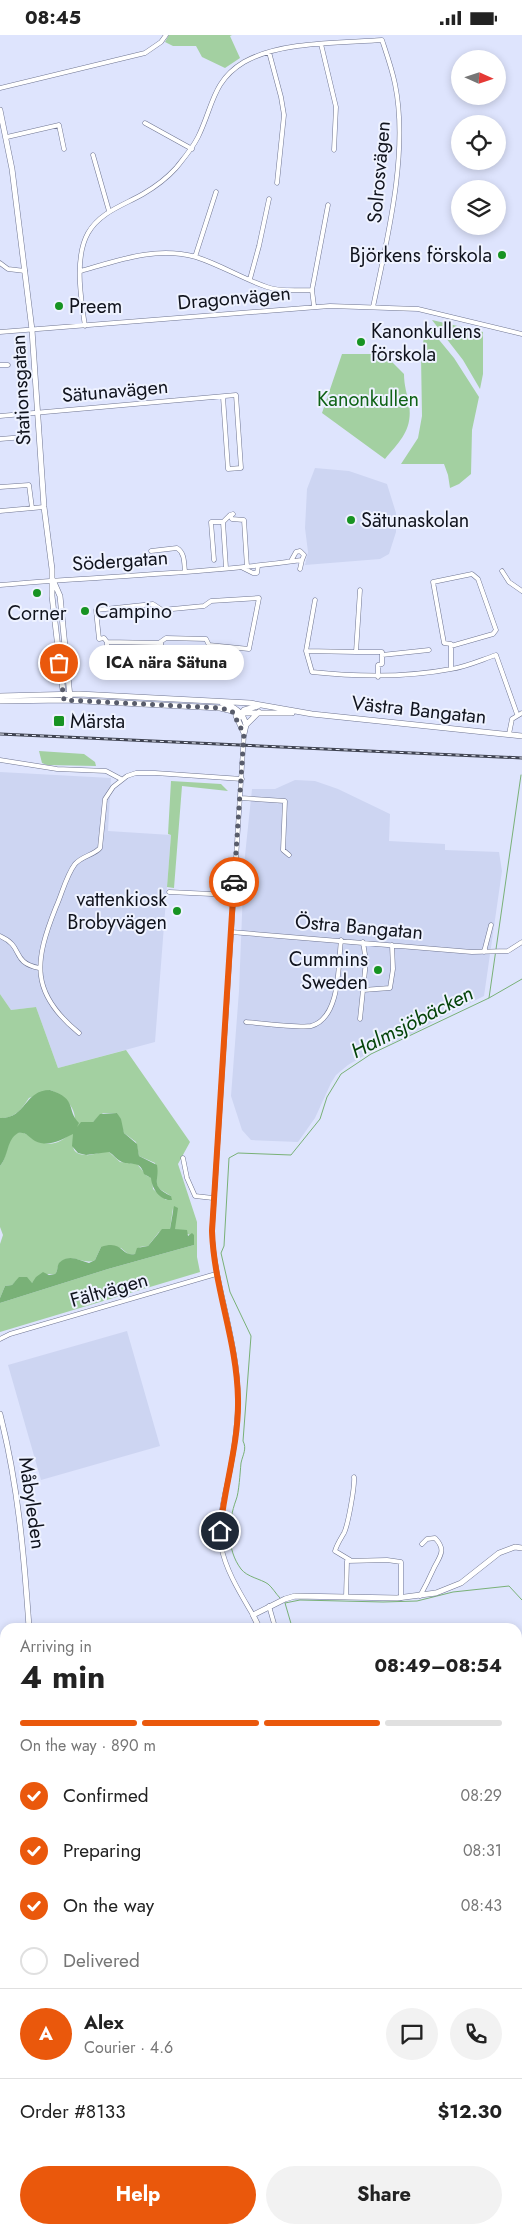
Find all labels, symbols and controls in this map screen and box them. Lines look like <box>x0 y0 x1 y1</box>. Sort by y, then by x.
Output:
text: 08:45 <box>25 4 81 31</box>
north arrow <box>451 50 506 105</box>
map controls <box>451 50 506 235</box>
button: locate <box>451 115 506 170</box>
street label: Solrosvägen <box>360 120 398 224</box>
button: layers <box>451 180 506 235</box>
place label: Björkens förskola <box>350 241 492 270</box>
marker: Björkens förskola <box>496 249 508 261</box>
street label: Dragonvägen <box>176 279 292 317</box>
place label: Preem <box>69 292 122 321</box>
marker: Preem <box>53 300 65 312</box>
place label: Kanonkullens förskola <box>371 317 481 369</box>
street label: Stationsgatan <box>4 334 38 446</box>
marker: Kanonkullens förskola <box>355 336 367 348</box>
street label: Sätunavägen <box>61 372 169 410</box>
park label: Kanonkullen <box>317 385 419 414</box>
place label: Sätunaskolan <box>361 506 469 535</box>
marker: Sätunaskolan <box>345 514 357 526</box>
street label: Södergatan <box>71 543 169 579</box>
marker: Corner <box>31 587 43 599</box>
place label: Campino <box>95 597 172 626</box>
place label: Corner <box>7 599 67 628</box>
marker: Campino <box>79 605 91 617</box>
pin <box>38 642 80 684</box>
callout: ICA nära Sätuna <box>89 645 244 681</box>
icon: bag <box>45 649 73 677</box>
text: ICA nära Sätuna <box>106 651 227 674</box>
street label: Västra Bangatan <box>350 688 488 732</box>
place label: Märsta <box>70 707 125 736</box>
marker: Märsta <box>52 714 66 728</box>
courier <box>209 857 259 907</box>
icon: car <box>220 868 248 896</box>
place label: vattenkiosk Brobyvägen <box>67 885 167 937</box>
marker: vattenkiosk Brobyvägen <box>171 905 183 917</box>
street label: Östra Bangatan <box>294 907 424 947</box>
place label: Cummins Sweden <box>289 945 368 997</box>
marker: Cummins Sweden <box>372 964 384 976</box>
water label: Halmsjöbäcken <box>345 978 479 1066</box>
street label: Fältvägen <box>67 1265 151 1315</box>
street label: Måbyleden <box>11 1455 53 1551</box>
pin <box>199 1510 241 1552</box>
icon: home <box>206 1517 234 1545</box>
text: Arriving in <box>20 1635 92 1658</box>
text: 08:49–08:54 <box>374 1652 502 1679</box>
text: 4 min <box>20 1654 105 1700</box>
text: On the way · 890 m <box>20 1734 156 1757</box>
icon: check <box>20 1782 48 1810</box>
text: Confirmed <box>63 1782 149 1809</box>
text: 08:29 <box>461 1784 502 1807</box>
icon: check <box>20 1837 48 1865</box>
text: Preparing <box>63 1837 141 1864</box>
text: 08:31 <box>463 1839 502 1862</box>
icon: check <box>20 1892 48 1920</box>
text: On the way <box>63 1892 154 1919</box>
text: 08:43 <box>461 1894 502 1917</box>
text: Delivered <box>63 1947 140 1974</box>
button: chat <box>386 2008 438 2060</box>
button: phone <box>450 2008 502 2060</box>
text: Alex <box>84 2009 124 2036</box>
text: A <box>39 2020 53 2047</box>
text: Courier · 4.6 <box>84 2036 173 2059</box>
text: Order #8133 <box>20 2098 126 2125</box>
text: $12.30 <box>438 2098 502 2125</box>
button: Help <box>20 2166 256 2224</box>
button: Share <box>266 2166 502 2224</box>

